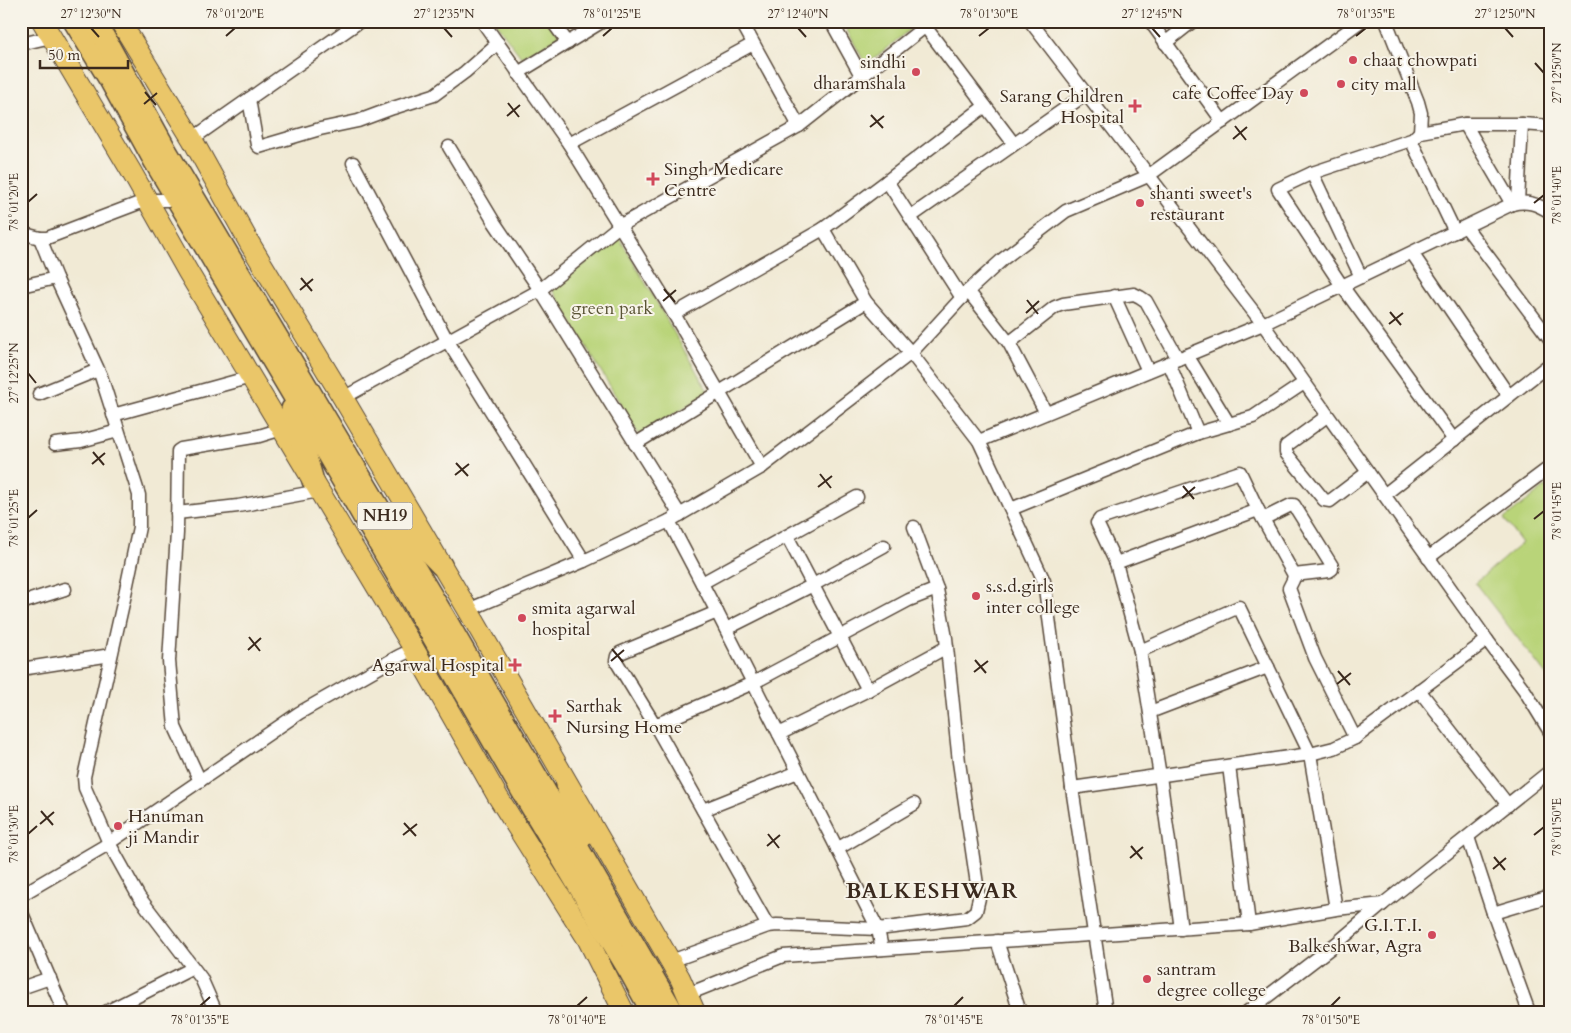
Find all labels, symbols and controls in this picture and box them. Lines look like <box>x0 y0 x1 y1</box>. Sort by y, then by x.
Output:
text: 27°12'30"N <box>61 6 122 22</box>
text: 78°01'20"E <box>206 6 264 22</box>
text: 27°12'35"N <box>414 6 475 22</box>
text: 78°01'25"E <box>583 6 641 22</box>
text: 27°12'40"N <box>768 6 829 22</box>
text: 78°01'30"E <box>960 6 1018 22</box>
text: 27°12'45"N <box>1122 6 1183 22</box>
text: 78°01'35"E <box>1337 6 1395 22</box>
text: 27°12'50"N <box>1475 6 1536 22</box>
scale bar <box>40 38 128 70</box>
text: 27°12'50"N <box>1549 42 1565 103</box>
text: 50 m <box>48 45 80 65</box>
place label: chaat chowpati <box>1363 48 1478 73</box>
place label: sindhi dharamshala <box>813 50 906 96</box>
marker: chaat chowpati <box>1347 54 1359 66</box>
marker: sindhi dharamshala <box>910 66 922 78</box>
place label: city mall <box>1351 72 1417 97</box>
marker: city mall <box>1335 78 1347 90</box>
place label: cafe Coffee Day <box>1172 81 1294 106</box>
place label: Sarang Children Hospital <box>1000 84 1125 130</box>
marker: cafe Coffee Day <box>1298 87 1310 99</box>
marker: Sarang Children Hospital <box>1128 99 1142 113</box>
place label: Singh Medicare Centre <box>664 157 784 203</box>
text: 78°01'40"E <box>1549 166 1565 224</box>
marker: Singh Medicare Centre <box>646 172 660 186</box>
text: 78°01'20"E <box>6 173 22 231</box>
place label: shanti sweet's restaurant <box>1150 181 1252 227</box>
marker: shanti sweet's restaurant <box>1134 197 1146 209</box>
park label: green park <box>571 296 653 321</box>
text: 27°12'25"N <box>6 342 22 403</box>
text: 78°01'45"E <box>1549 482 1565 540</box>
text: 78°01'25"E <box>6 489 22 547</box>
road number: NH19 <box>358 502 412 530</box>
place label: s.s.d.girls inter college <box>986 574 1080 620</box>
marker: s.s.d.girls inter college <box>970 590 982 602</box>
place label: smita agarwal hospital <box>532 596 636 642</box>
marker: smita agarwal hospital <box>516 612 528 624</box>
place label: Agarwal Hospital <box>372 653 504 678</box>
marker: Agarwal Hospital <box>508 658 522 672</box>
place label: Sarthak Nursing Home <box>566 694 682 740</box>
marker: Sarthak Nursing Home <box>548 709 562 723</box>
text: 78°01'50"E <box>1549 798 1565 856</box>
place label: Hanuman ji Mandir <box>125 804 205 850</box>
text: 78°01'30"E <box>6 805 22 863</box>
marker: Hanuman ji Mandir <box>112 820 124 832</box>
district label: BALKESHWAR <box>846 876 1018 906</box>
place label: G.I.T.I. Balkeshwar, Agra <box>1288 913 1422 959</box>
marker: G.I.T.I. Balkeshwar, Agra <box>1426 929 1438 941</box>
place label: santram degree college <box>1157 957 1266 1003</box>
marker: santram degree college <box>1141 973 1153 985</box>
text: 78°01'35"E <box>171 1012 229 1028</box>
text: 78°01'40"E <box>548 1012 606 1028</box>
text: 78°01'45"E <box>925 1012 983 1028</box>
text: 78°01'50"E <box>1302 1012 1360 1028</box>

